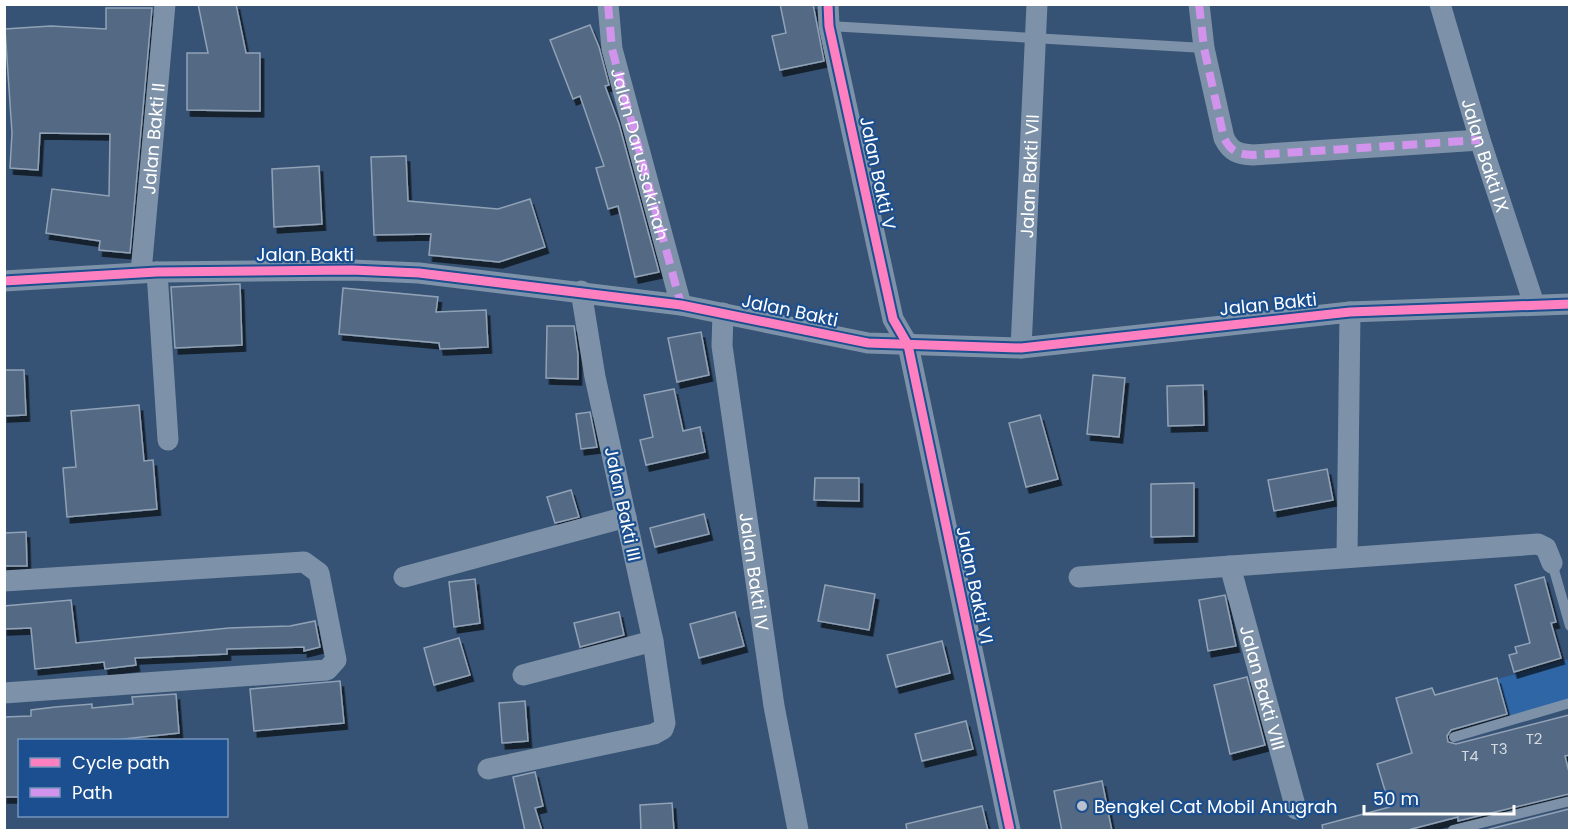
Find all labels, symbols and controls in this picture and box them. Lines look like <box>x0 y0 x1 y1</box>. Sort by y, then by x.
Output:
street label: Jalan Darussakinah <box>605 65 676 243</box>
street label: Jalan Bakti II <box>136 82 170 195</box>
street label: Jalan Bakti IX <box>1456 95 1515 216</box>
street label: Jalan Bakti V <box>854 114 902 232</box>
street label: Jalan Bakti VII <box>1014 114 1044 239</box>
street label: Jalan Bakti <box>256 242 354 267</box>
street label: Jalan Bakti <box>1218 286 1318 322</box>
street label: Jalan Bakti <box>739 288 841 332</box>
street label: Jalan Bakti III <box>599 445 647 563</box>
street label: Jalan Bakti IV <box>734 511 776 633</box>
street label: Jalan Bakti VI <box>950 524 1000 646</box>
street label: Jalan Bakti VIII <box>1234 622 1292 753</box>
house number: T2 <box>1526 728 1542 749</box>
house number: T3 <box>1491 738 1507 759</box>
legend <box>18 739 228 817</box>
house number: T4 <box>1461 745 1479 766</box>
text: Cycle path <box>72 750 170 775</box>
scale bar <box>1364 778 1514 816</box>
text: Path <box>72 780 113 805</box>
text: 50 m <box>1373 786 1419 811</box>
place label: Bengkel Cat Mobil Anugrah <box>1094 794 1338 819</box>
marker: Bengkel Cat Mobil Anugrah <box>1075 799 1089 813</box>

